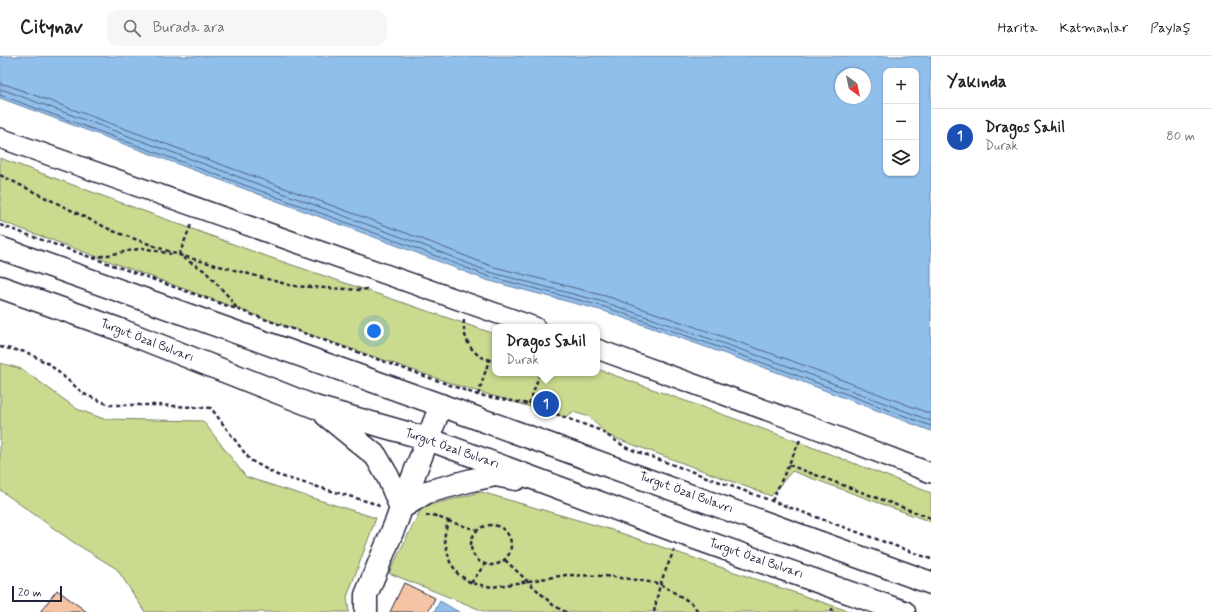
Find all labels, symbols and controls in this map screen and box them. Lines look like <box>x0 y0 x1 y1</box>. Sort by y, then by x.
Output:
search box <box>107 10 387 46</box>
text: Citynav <box>20 15 83 40</box>
icon: search <box>121 17 143 39</box>
text: Burada ara <box>153 18 224 38</box>
text: Harita <box>997 19 1038 37</box>
text: Katmanlar <box>1060 19 1128 37</box>
text: Paylaş <box>1150 19 1191 37</box>
north arrow <box>835 68 871 104</box>
map controls <box>883 68 919 176</box>
button: + <box>883 68 919 104</box>
text: Yakında <box>947 71 1007 93</box>
button: − <box>883 104 919 140</box>
text: Dragos Sahil <box>985 118 1065 138</box>
text: 1 <box>957 128 963 145</box>
text: 80 m <box>1166 128 1195 145</box>
text: Durak <box>985 138 1018 155</box>
button: layers <box>883 140 919 176</box>
street label: Turgut Özal Bulvarı <box>98 316 196 366</box>
your location <box>364 321 384 341</box>
popup <box>492 324 600 376</box>
text: Dragos Sahil <box>506 332 586 352</box>
text: Durak <box>506 352 539 369</box>
pin: 1 <box>533 389 559 419</box>
street label: Turgut Özal Bulvarı <box>403 425 501 473</box>
street label: Turgut Özal Bulavrı <box>637 469 735 517</box>
street label: Turgut Özal Bulvarı <box>707 535 805 583</box>
scale bar <box>12 584 62 603</box>
text: 20 m <box>18 586 41 600</box>

